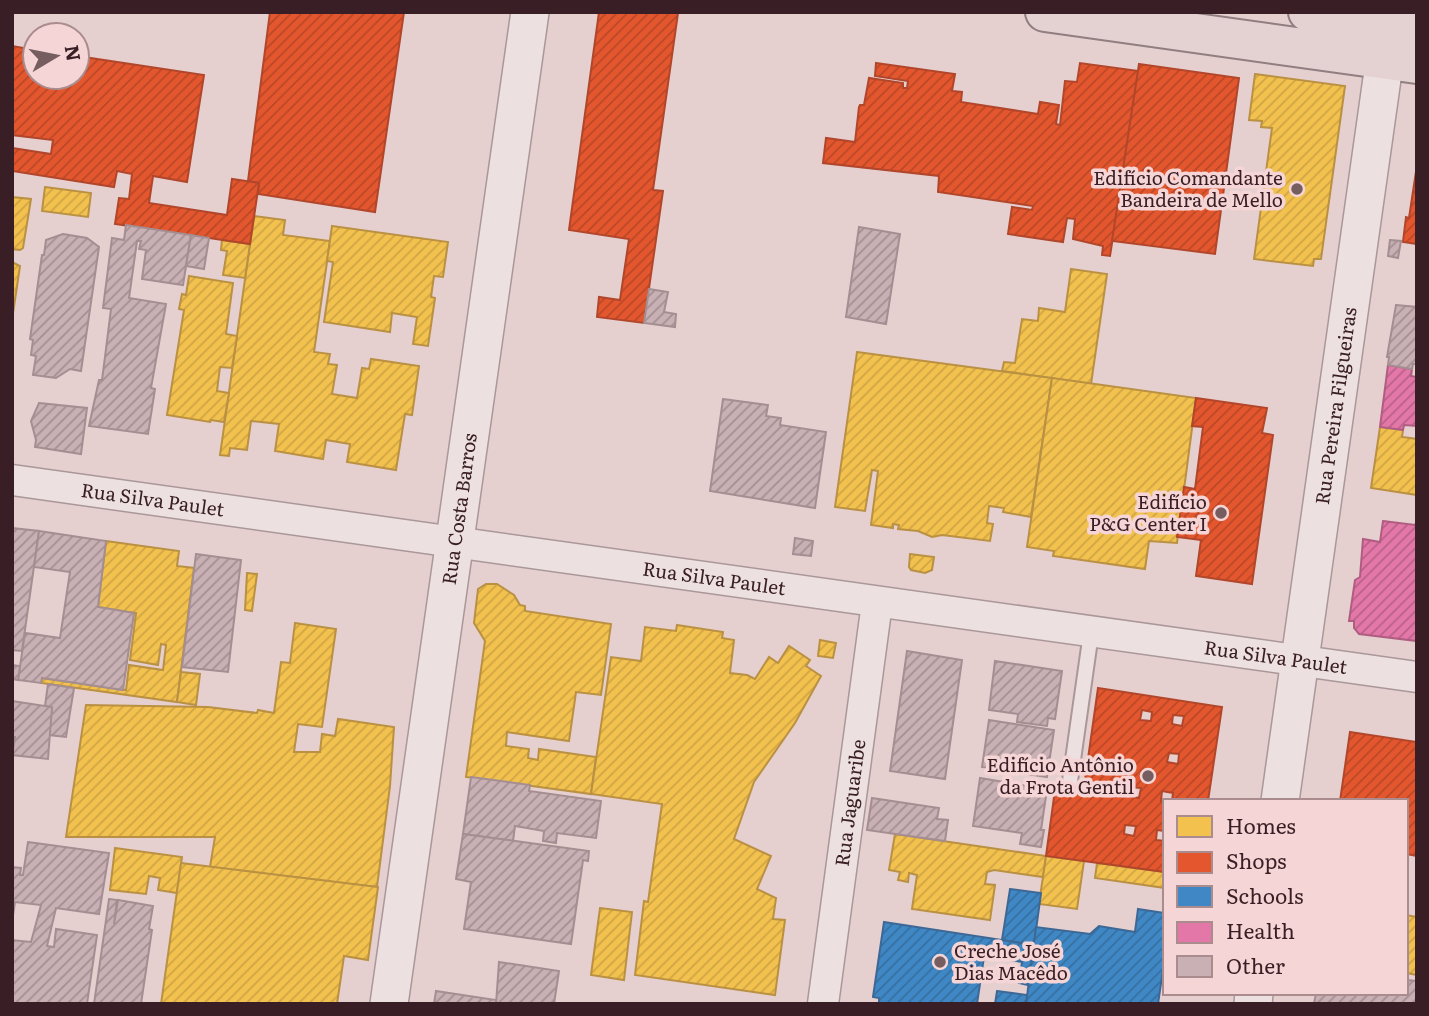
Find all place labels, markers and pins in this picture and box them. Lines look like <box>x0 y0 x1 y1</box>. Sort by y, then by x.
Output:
place label: Edifício Comandante Bandeira de Mello <box>1093 163 1283 213</box>
marker: Edifício Comandante Bandeira de Mello <box>1289 181 1305 197</box>
place label: Edifício P&G Center I <box>1089 487 1207 537</box>
marker: Edifício P&G Center I <box>1213 505 1229 521</box>
place label: Edifício Antônio da Frota Gentil <box>986 750 1134 800</box>
marker: Edifício Antônio da Frota Gentil <box>1140 768 1156 784</box>
place label: Creche José Dias Macêdo <box>954 936 1068 986</box>
marker: Creche José Dias Macêdo <box>932 954 948 970</box>

